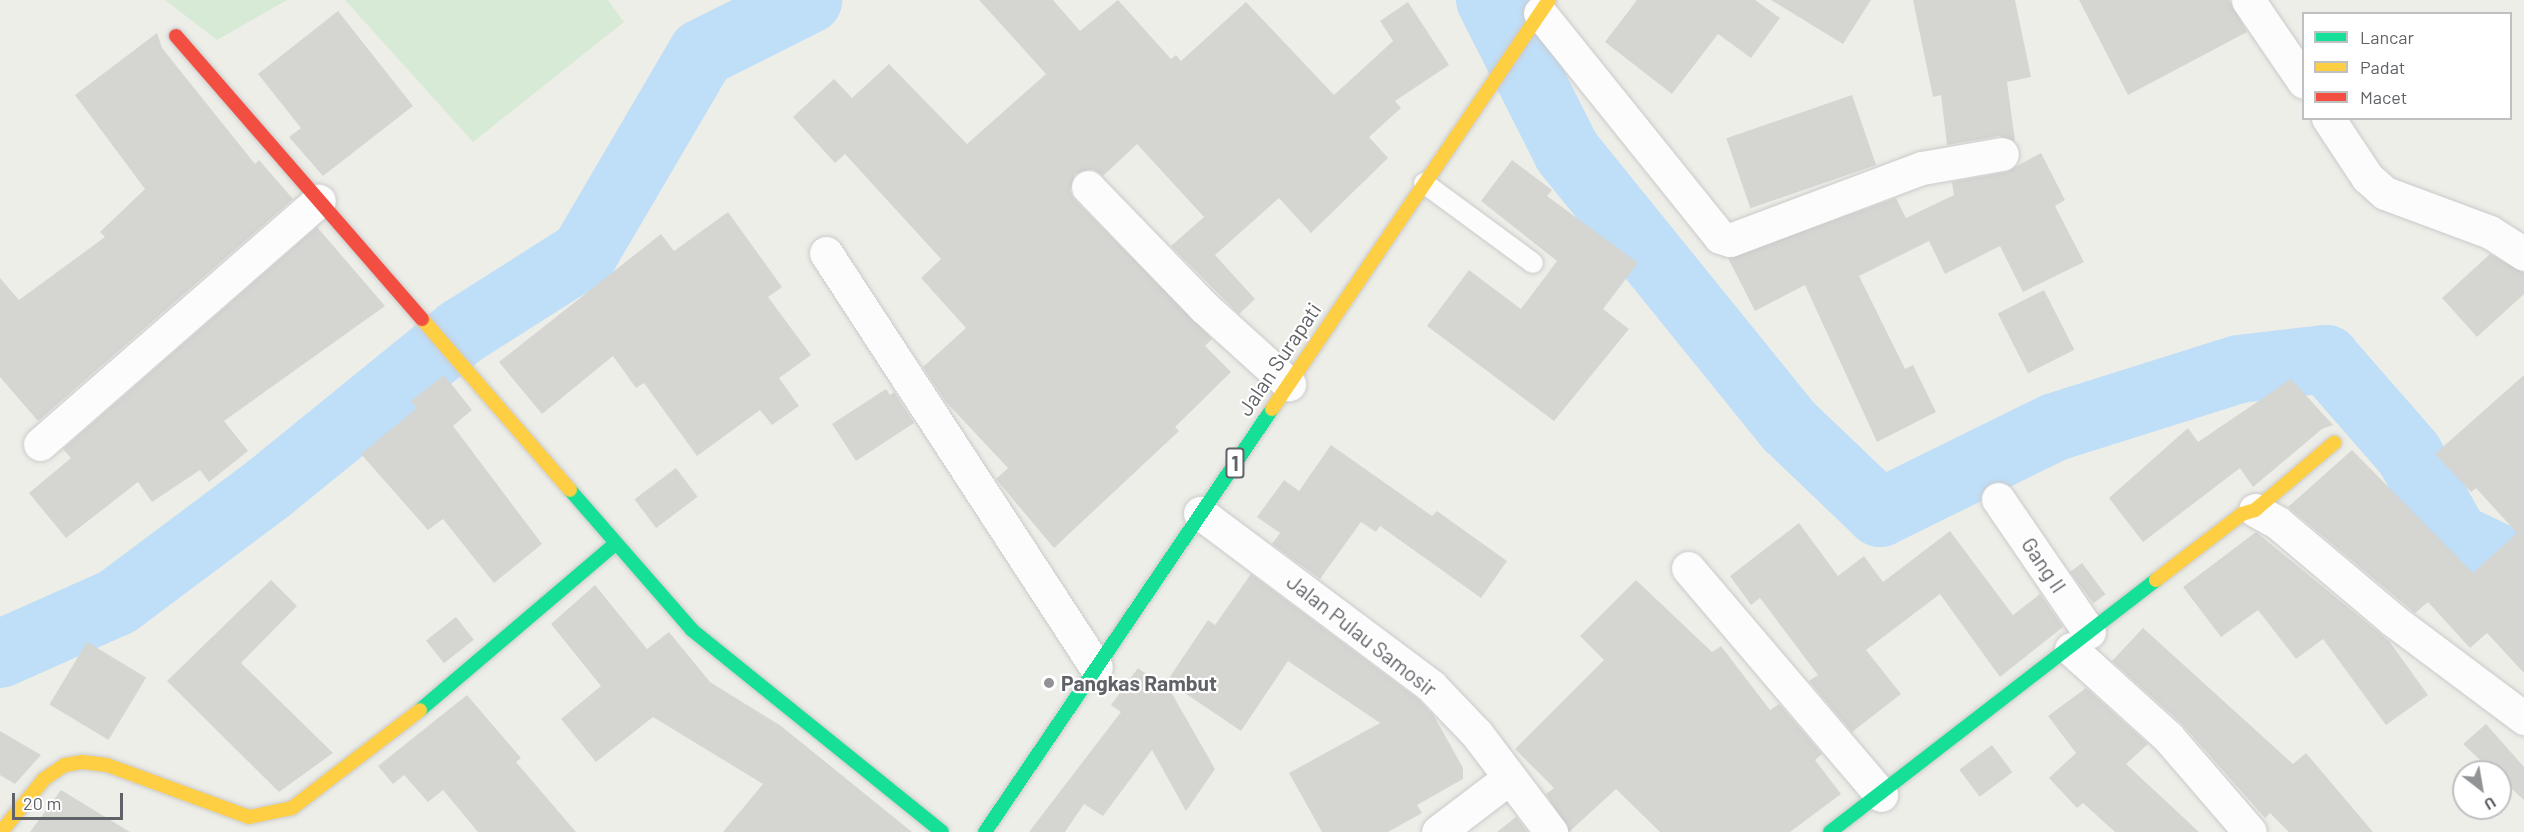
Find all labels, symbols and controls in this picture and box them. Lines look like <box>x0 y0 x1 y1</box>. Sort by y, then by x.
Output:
legend <box>2302 12 2512 120</box>
text: Lancar <box>2360 26 2414 48</box>
text: Padat <box>2360 56 2405 78</box>
text: Macet <box>2360 86 2407 108</box>
street label: Jalan Surapati <box>1232 298 1326 420</box>
road number: 1 <box>1224 446 1246 480</box>
street label: Gang II <box>2016 533 2072 597</box>
street label: Jalan Pulau Samosir <box>1282 569 1442 701</box>
place label: Pangkas Rambut <box>1061 670 1217 696</box>
marker: Pangkas Rambut <box>1042 676 1056 690</box>
north arrow <box>2452 760 2512 820</box>
scale bar <box>15 781 126 819</box>
text: 20 m <box>23 792 61 814</box>
text: U <box>2481 793 2500 815</box>

